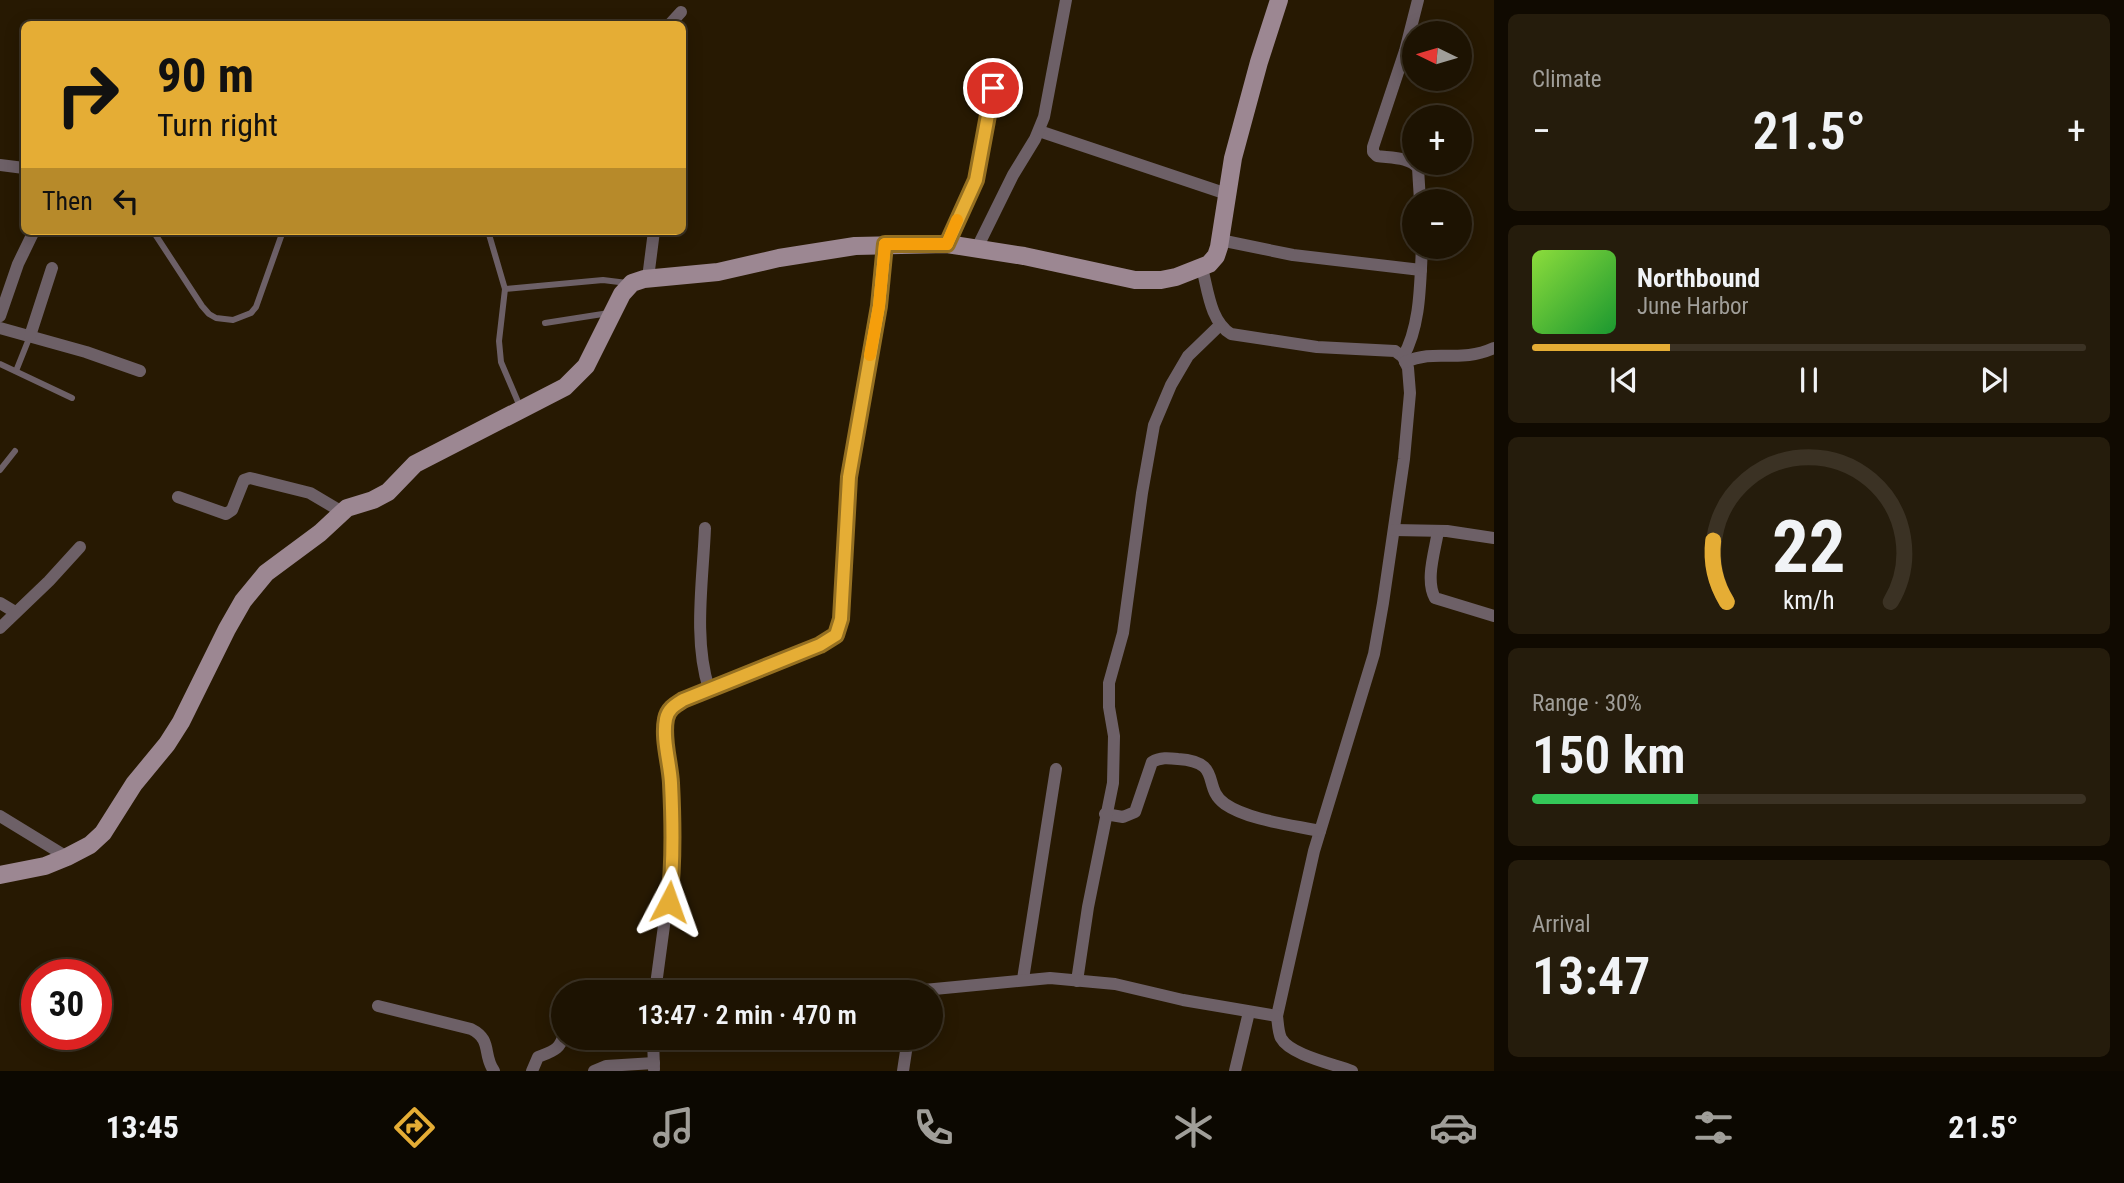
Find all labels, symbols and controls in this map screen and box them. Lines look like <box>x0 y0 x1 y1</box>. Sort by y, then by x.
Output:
north arrow <box>1402 21 1472 91</box>
map controls <box>1402 21 1472 259</box>
text: 90 m <box>157 47 254 104</box>
icon: right <box>42 49 133 140</box>
pin <box>963 58 1023 118</box>
text: Climate <box>1532 66 1602 93</box>
icon: arrive <box>974 69 1012 107</box>
text: 21.5° <box>1752 101 1866 162</box>
button: + <box>1402 105 1472 175</box>
text: Turn right <box>157 106 278 144</box>
text: − <box>1532 109 1551 153</box>
text: + <box>2067 109 2086 153</box>
icon: left <box>107 182 145 220</box>
text: Then <box>42 186 93 216</box>
button: − <box>1402 189 1472 259</box>
text: Northbound <box>1637 263 1760 293</box>
text: June Harbor <box>1637 293 1749 320</box>
icon: previous <box>1605 361 1643 399</box>
icon: pause <box>1790 361 1828 399</box>
icon: next <box>1975 361 2013 399</box>
text: 22 <box>1772 504 1846 590</box>
text: km/h <box>1783 585 1835 614</box>
text: Range · 30% <box>1532 690 1642 717</box>
text: 150 km <box>1532 725 1686 786</box>
position arrow <box>632 865 706 939</box>
text: Arrival <box>1532 911 1591 938</box>
text: 13:47 <box>1532 946 1650 1007</box>
speed limit sign: 30 <box>21 959 112 1050</box>
text: 13:47 · 2 min · 470 m <box>637 1000 857 1030</box>
icon: directions <box>390 1103 439 1152</box>
icon: music <box>649 1103 698 1152</box>
icon: phone <box>909 1103 958 1152</box>
icon: climate <box>1169 1103 1218 1152</box>
icon: car <box>1429 1103 1478 1152</box>
icon: filters <box>1689 1103 1738 1152</box>
text: 13:45 <box>105 1108 179 1146</box>
text: 21.5° <box>1948 1108 2019 1146</box>

